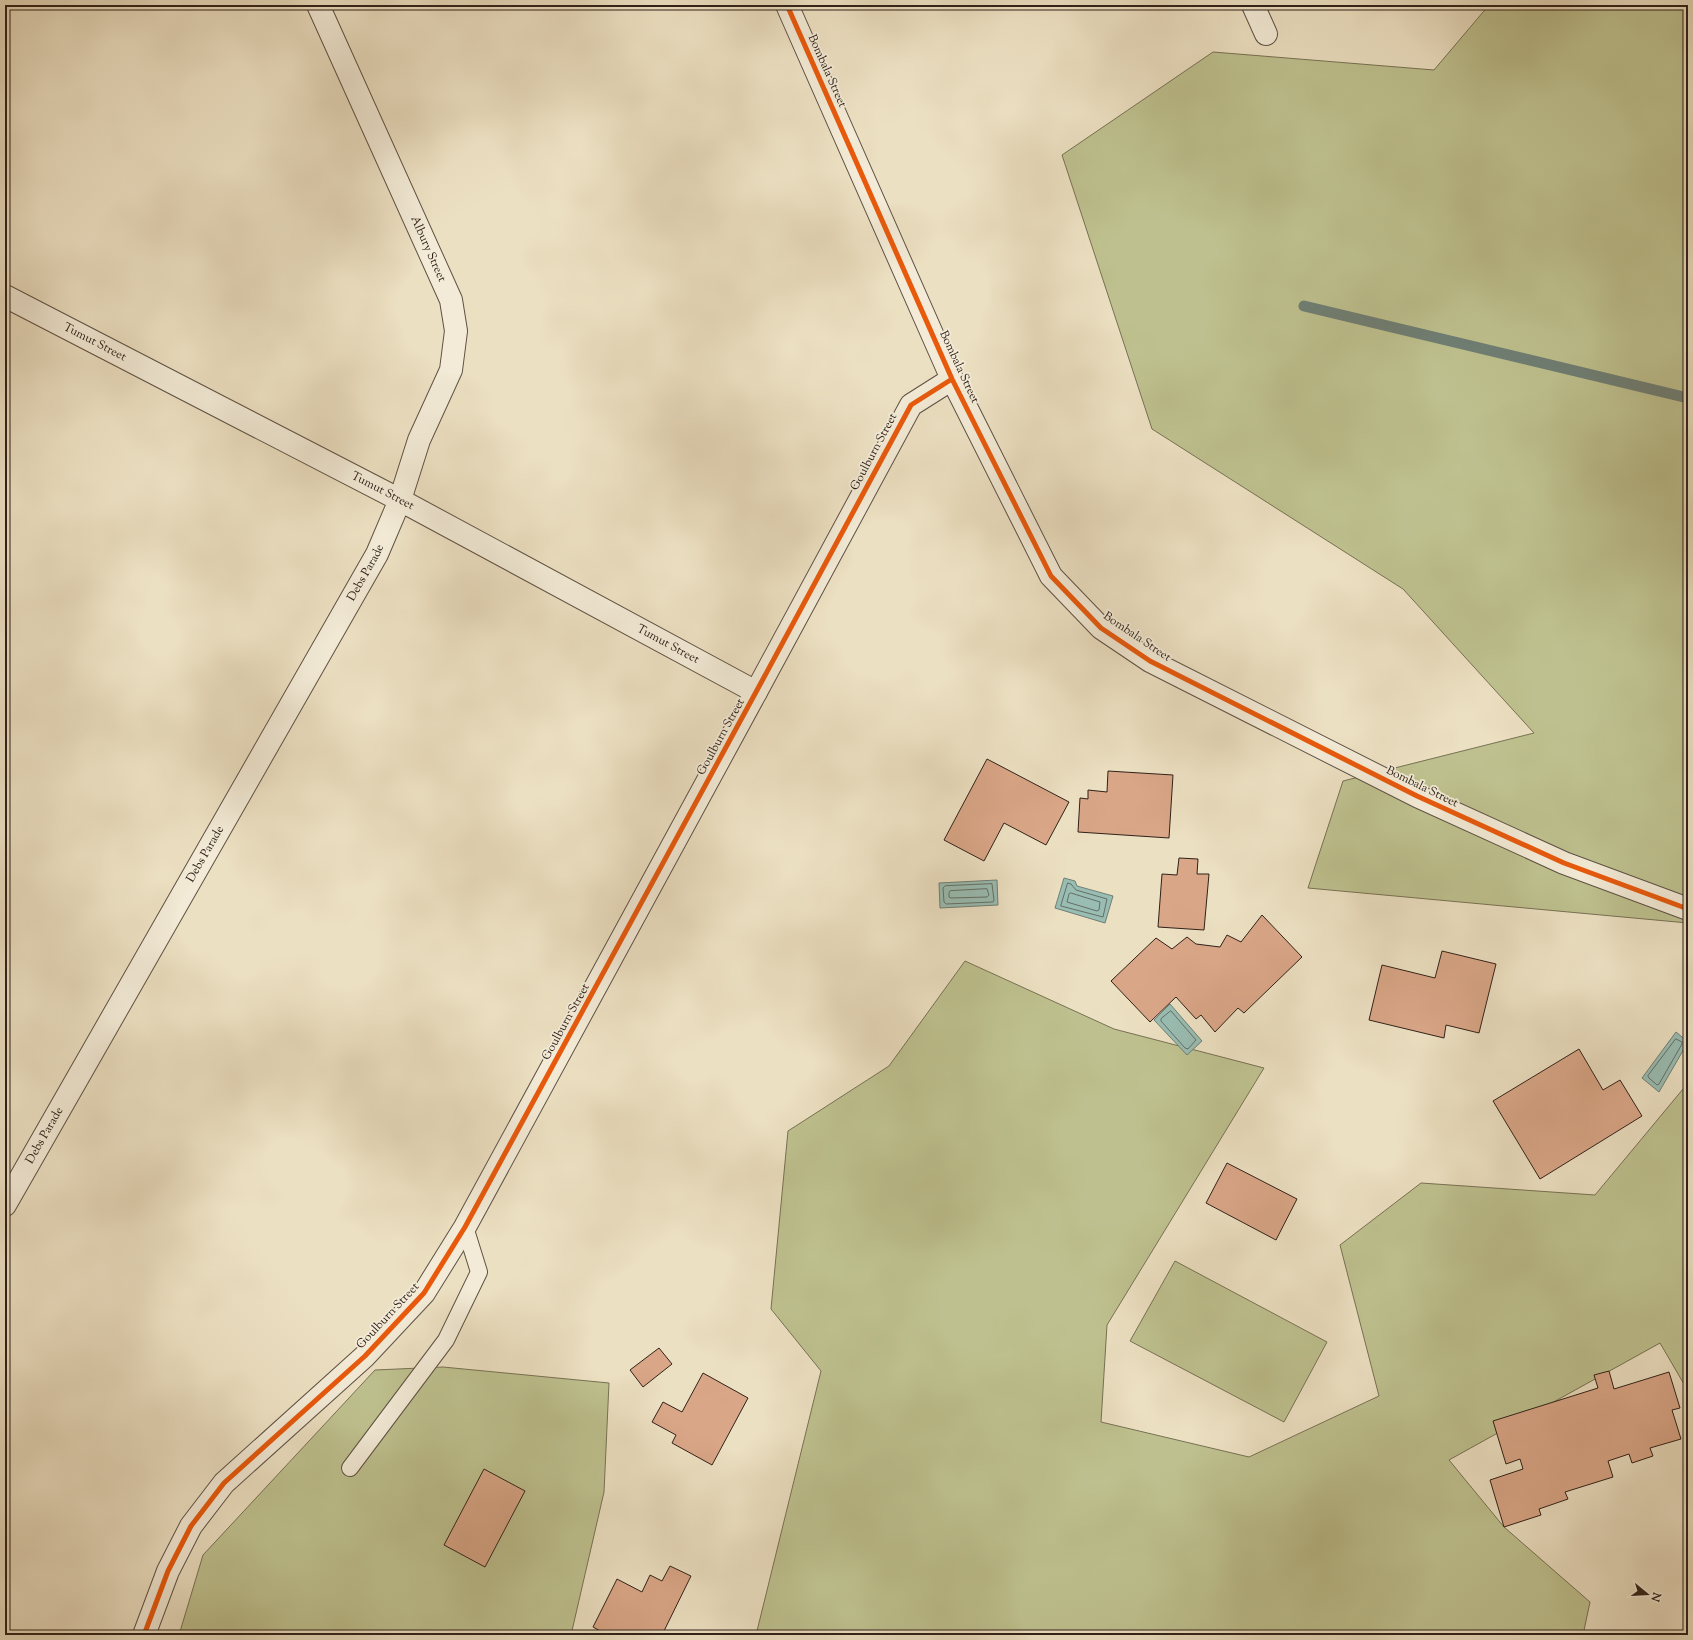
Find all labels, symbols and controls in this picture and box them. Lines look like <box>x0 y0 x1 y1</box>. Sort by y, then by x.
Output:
street label: Bombala Street <box>803 32 851 110</box>
street label: Albury Street <box>405 213 451 285</box>
street label: Tumut Street <box>60 319 129 366</box>
street label: Bombala Street <box>934 328 984 406</box>
street label: Goulburn Street <box>846 410 902 494</box>
street label: Tumut Street <box>348 467 417 515</box>
street label: Debs Parade <box>343 541 389 605</box>
street label: Bombala Street <box>1099 608 1175 666</box>
street label: Tumut Street <box>633 620 702 669</box>
street label: Goulburn Street <box>692 695 750 779</box>
street label: Bombala Street <box>1383 762 1461 812</box>
street label: Debs Parade <box>182 822 229 886</box>
street label: Goulburn Street <box>537 980 595 1064</box>
street label: Debs Parade <box>21 1103 68 1167</box>
street label: Goulburn Street <box>352 1279 424 1353</box>
north arrow <box>1627 1574 1667 1614</box>
text: N <box>1647 1589 1665 1604</box>

